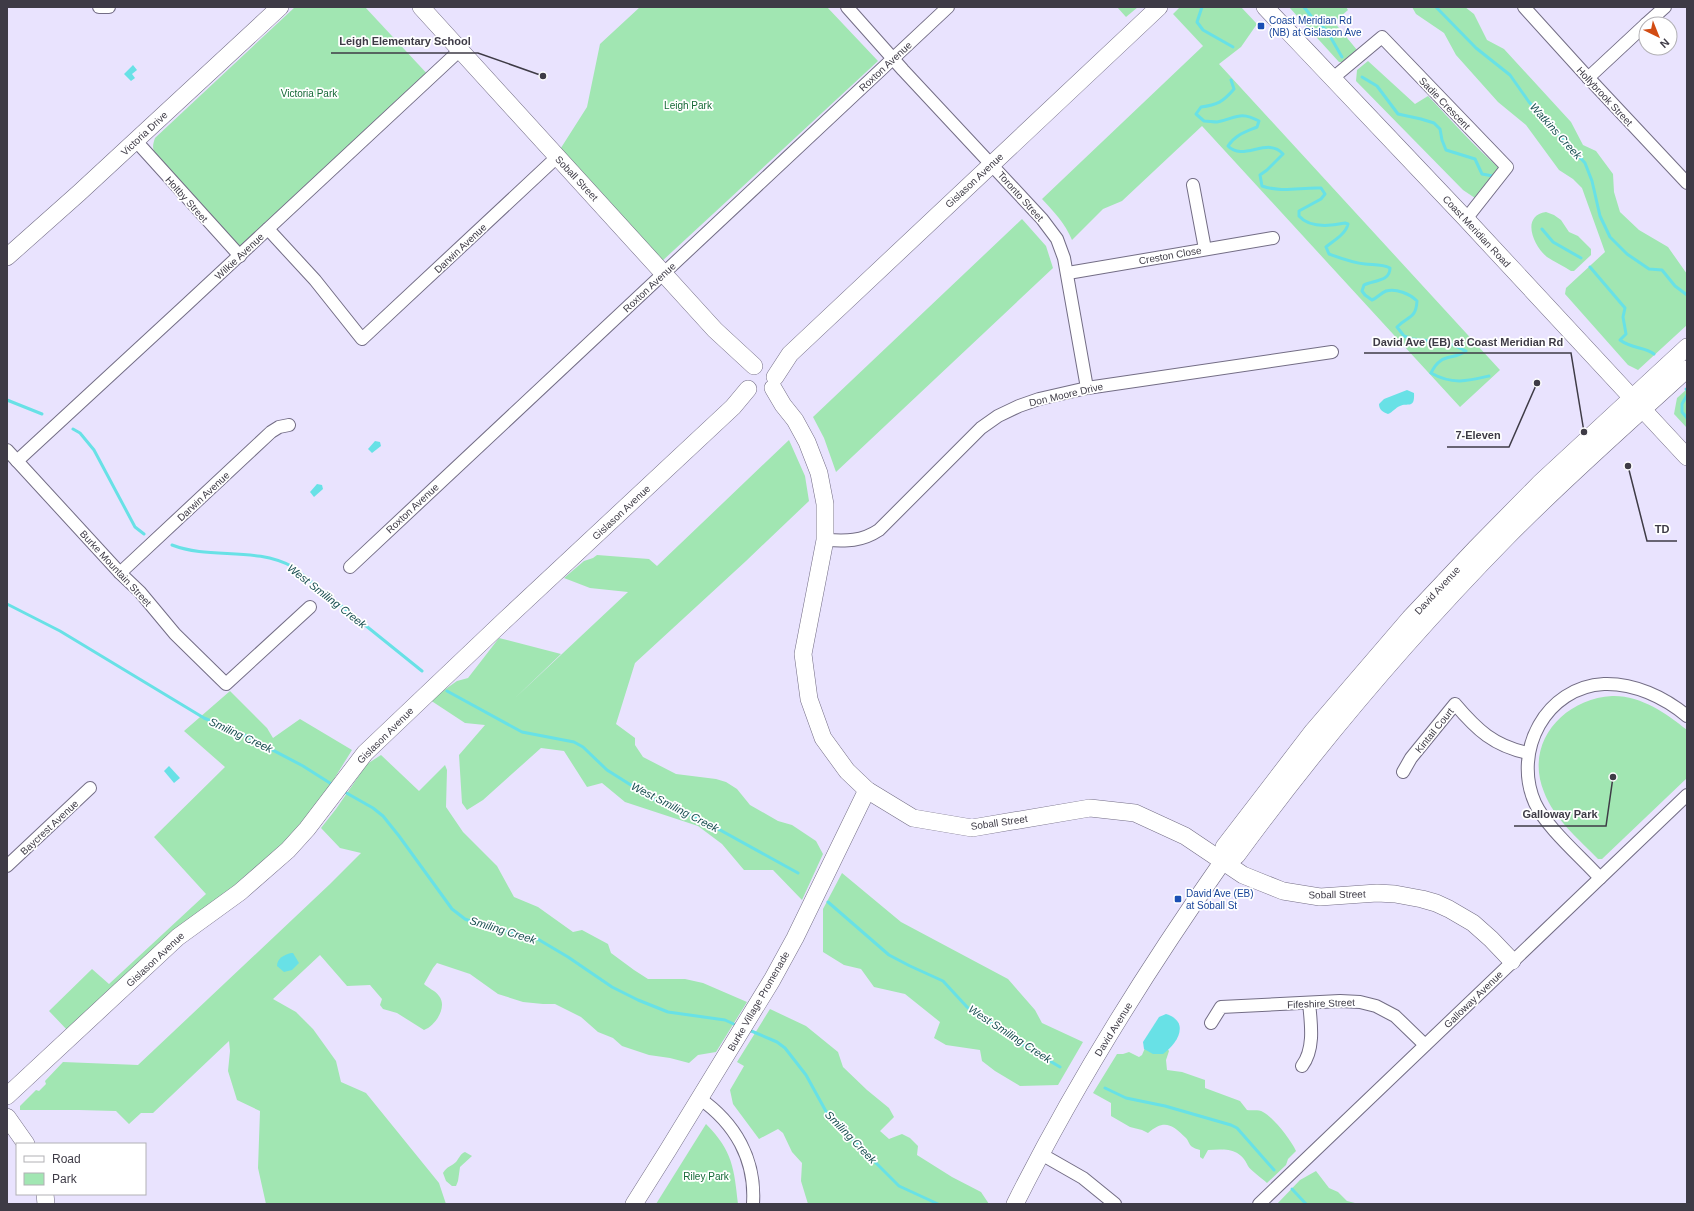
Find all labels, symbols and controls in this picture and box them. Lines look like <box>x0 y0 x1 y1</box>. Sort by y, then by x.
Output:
place label: Coast Meridian Rd (NB) at Gislason Ave <box>1269 15 1362 38</box>
north arrow <box>1638 16 1678 56</box>
marker: Coast Meridian Rd (NB) at Gislason Ave <box>1256 21 1266 31</box>
callout: Leigh Elementary School <box>331 30 478 53</box>
text: Leigh Elementary School <box>339 35 471 47</box>
text: N <box>1658 36 1672 50</box>
street label: Roxton Avenue <box>857 39 914 93</box>
street label: Hollybrook Street <box>1574 65 1635 128</box>
street label: Sadie Crescent <box>1417 75 1472 132</box>
park label: Victoria Park <box>281 88 338 99</box>
park label: Leigh Park <box>664 100 713 111</box>
water label: Watkins Creek <box>1528 100 1585 162</box>
street label: Victoria Drive <box>119 109 170 158</box>
street label: Gislason Avenue <box>943 151 1006 210</box>
street label: Soball Street <box>553 154 600 203</box>
street label: Toronto Street <box>996 169 1046 224</box>
street label: Holtby Street <box>163 174 210 225</box>
street label: Coast Meridian Road <box>1441 193 1513 269</box>
street label: Darwin Avenue <box>432 221 489 275</box>
street label: Wilkie Avenue <box>213 231 266 282</box>
street label: Creston Close <box>1138 244 1203 266</box>
street label: Roxton Avenue <box>621 260 678 314</box>
callout: David Ave (EB) at Coast Meridian Rd <box>1364 330 1571 353</box>
text: David Ave (EB) at Coast Meridian Rd <box>1373 336 1563 348</box>
street label: Don Moore Drive <box>1028 381 1105 408</box>
callout: 7-Eleven <box>1447 424 1509 447</box>
text: 7-Eleven <box>1455 429 1501 441</box>
street label: Darwin Avenue <box>175 469 232 523</box>
street label: Roxton Avenue <box>384 481 441 535</box>
street label: Gislason Avenue <box>590 483 653 542</box>
callout: TD <box>1647 518 1677 541</box>
text: TD <box>1655 523 1669 535</box>
street label: Burke Mountain Street <box>78 528 154 609</box>
water label: West Smiling Creek <box>285 562 369 631</box>
street label: David Avenue <box>1412 564 1463 617</box>
street label: Gislason Avenue <box>355 705 416 766</box>
street label: Kintail Court <box>1413 706 1456 755</box>
water label: Smiling Creek <box>207 715 275 755</box>
water label: West Smiling Creek <box>629 780 721 834</box>
street label: Baycrest Avenue <box>18 798 81 857</box>
callout: Galloway Park <box>1514 803 1606 826</box>
text: Galloway Park <box>1522 808 1598 820</box>
street label: Soball Street <box>970 813 1028 832</box>
place label: David Ave (EB) at Soball St <box>1186 888 1254 911</box>
street label: Soball Street <box>1308 888 1366 900</box>
marker: David Ave (EB) at Soball St <box>1173 894 1183 904</box>
water label: Smiling Creek <box>469 914 538 946</box>
street label: Gislason Avenue <box>124 930 187 989</box>
street label: Burke Village Promenade <box>725 949 792 1053</box>
street label: Galloway Avenue <box>1442 968 1505 1030</box>
street label: Fifeshire Street <box>1287 997 1355 1010</box>
street label: David Avenue <box>1092 1000 1135 1058</box>
water label: West Smiling Creek <box>966 1003 1054 1066</box>
water label: Smiling Creek <box>823 1108 879 1166</box>
legend <box>16 1143 146 1195</box>
text: Road <box>52 1152 81 1166</box>
park label: Riley Park <box>683 1171 730 1182</box>
text: Park <box>52 1172 78 1186</box>

